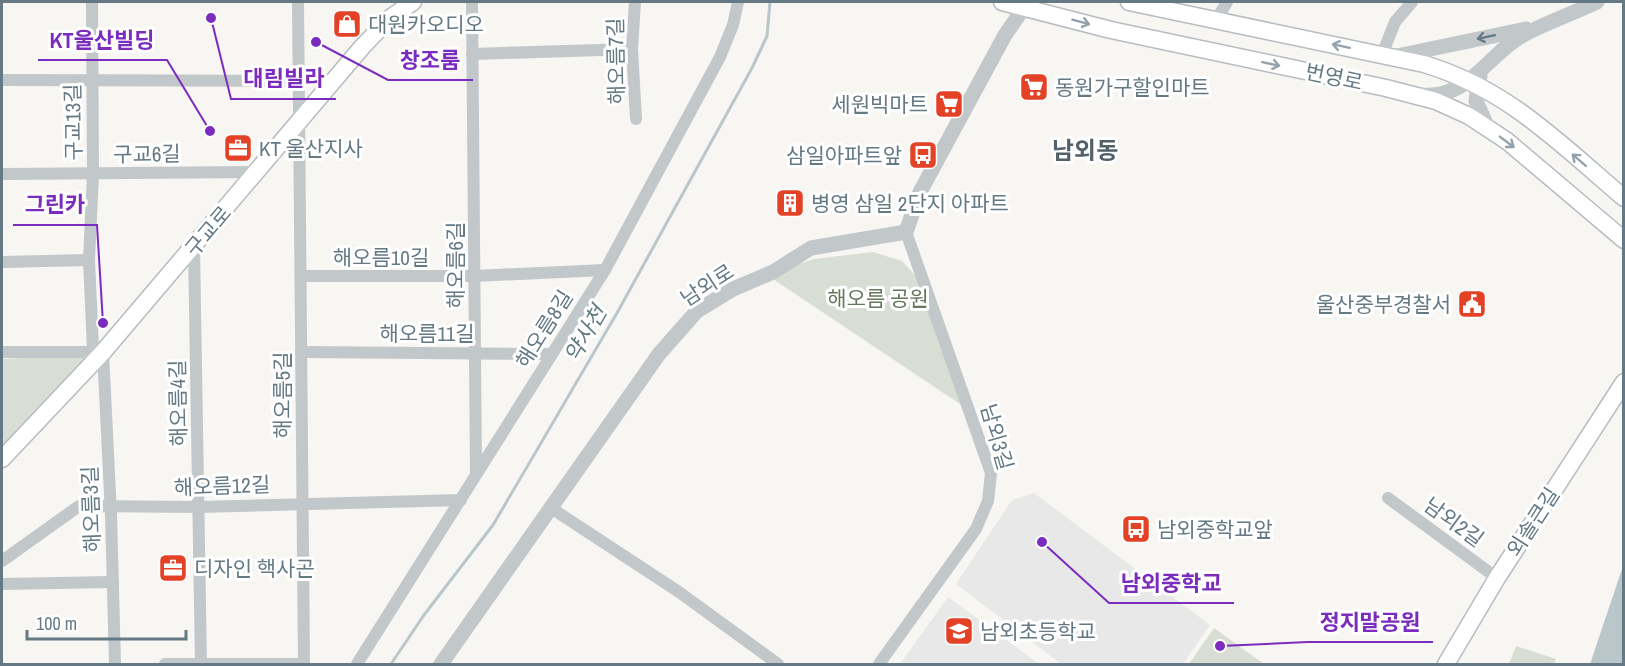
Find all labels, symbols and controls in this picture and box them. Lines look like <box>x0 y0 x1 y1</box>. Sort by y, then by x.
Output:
shop icon: 대원카오디오 <box>331 8 363 40</box>
place label: 대원카오디오 <box>368 10 484 39</box>
street label: 해오름7길 <box>601 17 631 105</box>
one-way arrow <box>1071 17 1090 28</box>
callout: KT울산빌딩 <box>38 20 167 60</box>
text: KT울산빌딩 <box>49 25 155 55</box>
one-way arrow <box>1477 32 1497 43</box>
callout: 창조룸 <box>388 40 473 80</box>
one-way arrow <box>1331 40 1351 51</box>
text: 창조룸 <box>400 45 460 75</box>
street label: 번영로 <box>1303 57 1365 97</box>
callout: 대림빌라 <box>231 59 336 99</box>
one-way arrow <box>1261 59 1280 70</box>
text: 대림빌라 <box>244 63 324 93</box>
supermarket icon: 동원가구할인마트 <box>1018 71 1050 103</box>
place label: 동원가구할인마트 <box>1055 73 1210 102</box>
street label: 구교13길 <box>58 83 88 161</box>
supermarket icon: 세원빅마트 <box>933 88 965 120</box>
place label: 세원빅마트 <box>831 90 928 119</box>
office icon: KT 울산지사 <box>222 132 254 164</box>
place label: KT 울산지사 <box>259 134 363 163</box>
district label: 남외동 <box>1052 134 1118 166</box>
one-way arrow <box>1499 135 1515 148</box>
street label: 구교6길 <box>113 139 181 169</box>
bus stop icon: 삼일아파트앞 <box>907 139 939 171</box>
place label: 삼일아파트앞 <box>786 141 902 170</box>
one-way arrow <box>1572 153 1588 167</box>
callout: 그린카 <box>13 185 97 225</box>
building icon: 병영 삼일 2단지 아파트 <box>774 187 806 219</box>
text: 그린카 <box>25 189 85 219</box>
place label: 병영 삼일 2단지 아파트 <box>811 189 1009 218</box>
street label: 구교로 <box>178 199 238 263</box>
street label: 해오름6길 <box>441 222 470 308</box>
street label: 해오름10길 <box>333 243 429 272</box>
street label: 남외로 <box>675 257 739 313</box>
street label: 해오름8길 <box>509 284 579 374</box>
park label: 해오름 공원 <box>827 284 929 313</box>
public building icon: 울산중부경찰서 <box>1456 288 1488 320</box>
place label: 울산중부경찰서 <box>1316 290 1451 319</box>
water label: 약사천 <box>557 298 615 368</box>
street label: 해오름11길 <box>379 319 475 348</box>
street label: 해오름5길 <box>268 352 297 438</box>
street label: 해오름4길 <box>163 359 193 447</box>
street label: 남외3길 <box>974 401 1020 473</box>
street label: 해오름3길 <box>75 465 107 553</box>
street label: 해오름12길 <box>173 470 271 502</box>
street label: 외솔큰길 <box>1500 482 1566 562</box>
street label: 남외2길 <box>1418 490 1490 554</box>
bus stop icon: 남외중학교앞 <box>1120 513 1152 545</box>
place label: 남외중학교앞 <box>1157 515 1273 544</box>
office icon: 디자인 핵사곤 <box>157 552 189 584</box>
place label: 디자인 핵사곤 <box>194 554 315 583</box>
callout: 남외중학교 <box>1109 563 1234 603</box>
text: 남외중학교 <box>1120 568 1222 598</box>
callout: 정지말공원 <box>1308 602 1433 642</box>
scale bar <box>27 603 186 641</box>
text: 정지말공원 <box>1319 607 1421 637</box>
text: 100 m <box>36 611 77 636</box>
school or university icon: 남외초등학교 <box>943 615 975 647</box>
place label: 남외초등학교 <box>980 617 1096 646</box>

